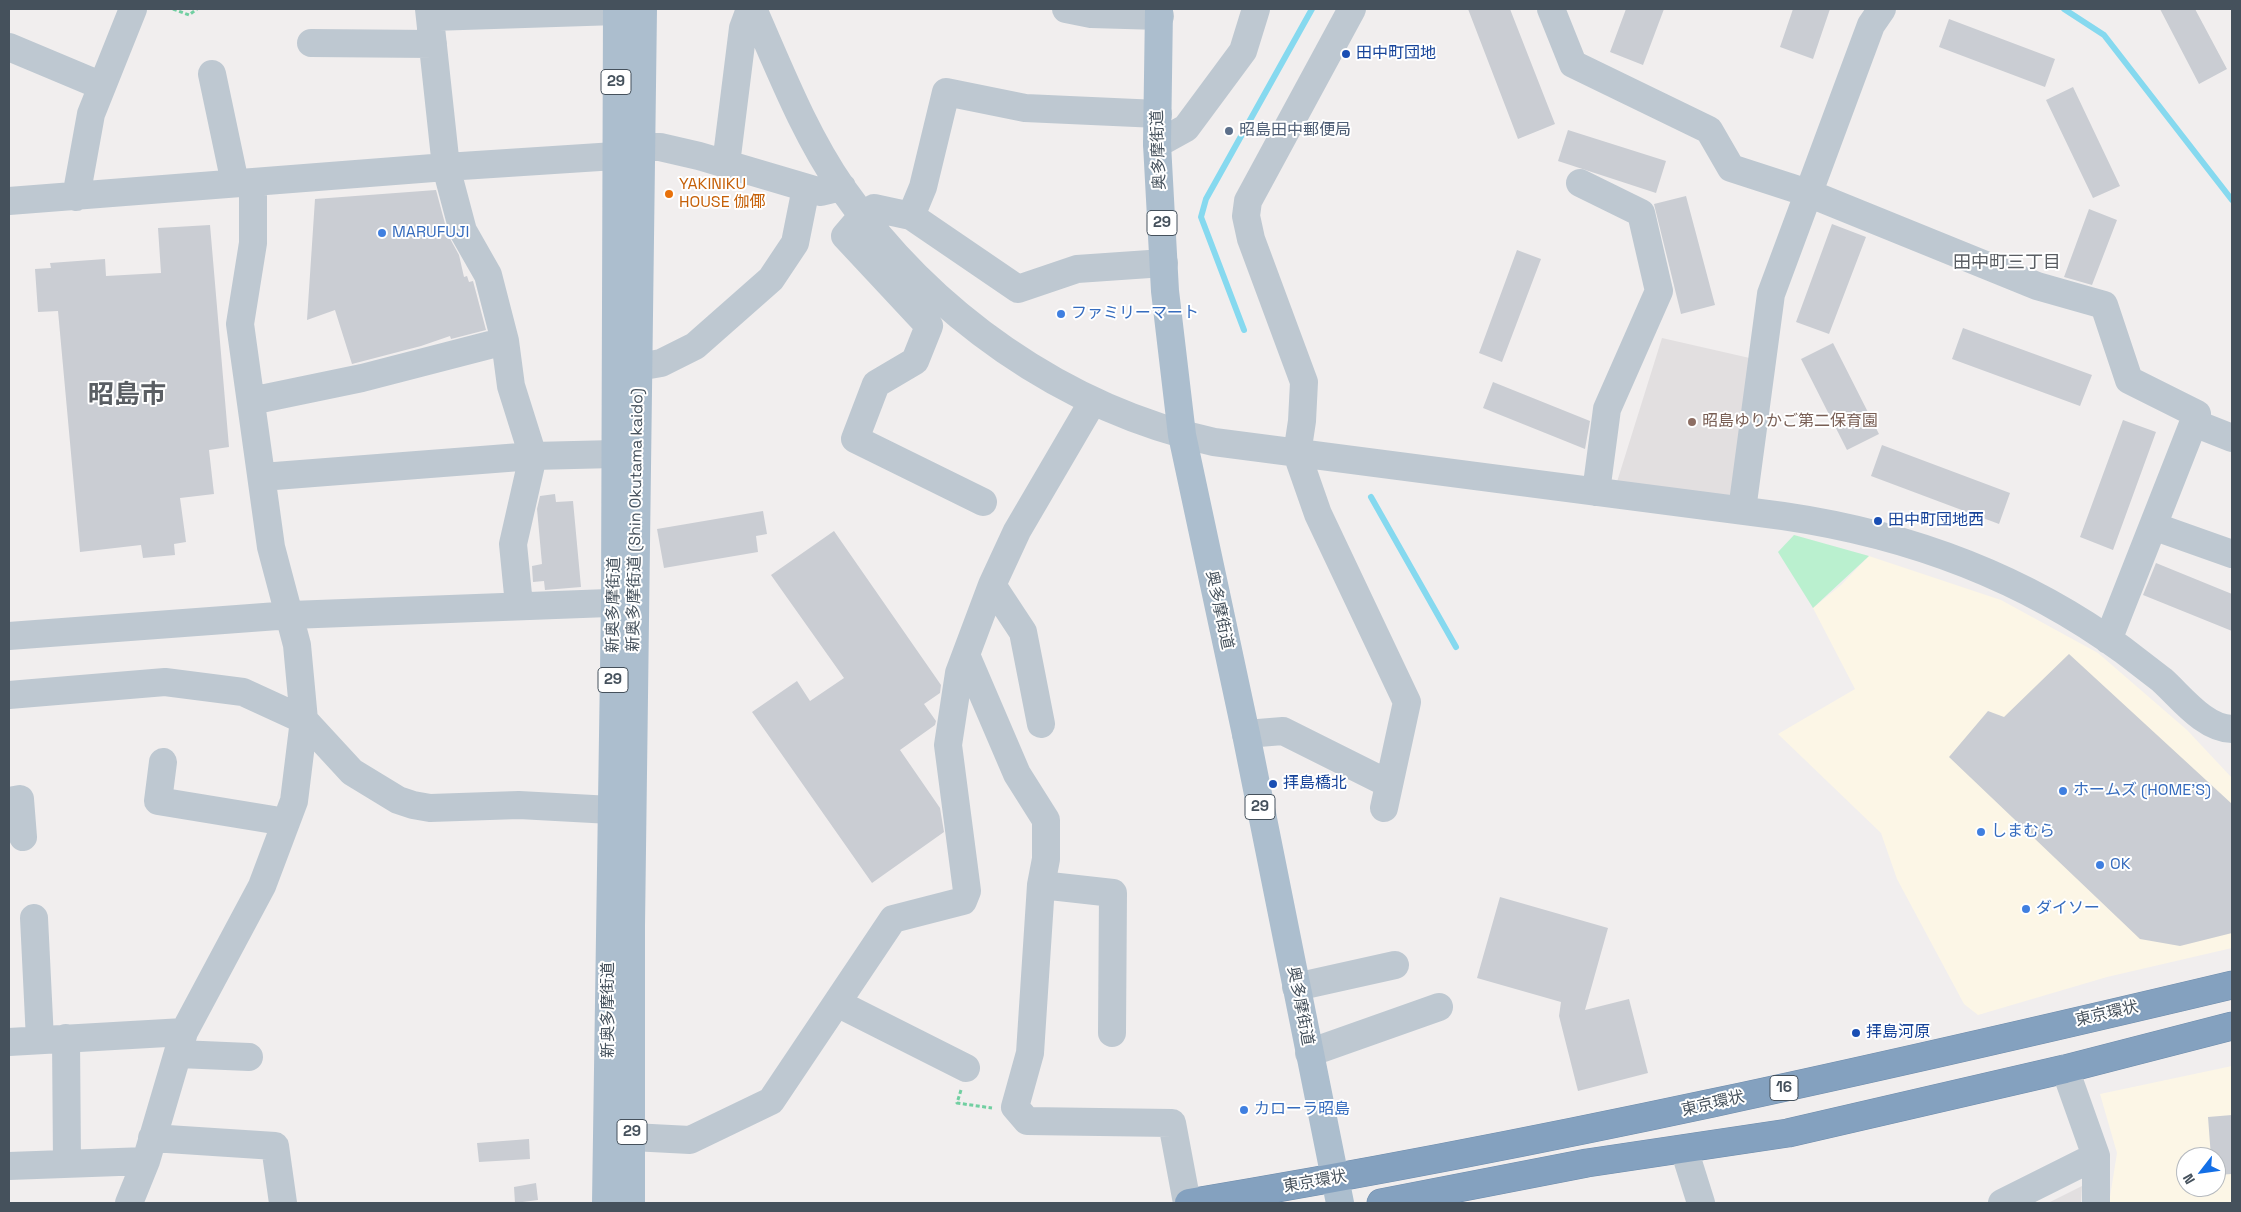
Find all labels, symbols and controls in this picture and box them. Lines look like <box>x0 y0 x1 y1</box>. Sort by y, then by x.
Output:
place label: 田中町団地 <box>1356 44 1436 64</box>
marker: 田中町団地 <box>1340 48 1352 60</box>
road number: 29 <box>601 70 631 94</box>
street label: 奥多摩街道 <box>1148 110 1170 190</box>
place label: 昭島田中郵便局 <box>1239 121 1351 141</box>
marker: 昭島田中郵便局 <box>1223 125 1235 137</box>
place label: YAKINIKU HOUSE 伽倻 <box>679 175 766 213</box>
marker: YAKINIKU HOUSE 伽倻 <box>663 188 675 200</box>
road number: 29 <box>1147 210 1177 236</box>
place label: MARUFUJI <box>392 223 469 243</box>
marker: MARUFUJI <box>376 227 388 239</box>
district label: 田中町三丁目 <box>1953 252 2061 274</box>
place label: ファミリーマート <box>1071 304 1199 324</box>
marker: ファミリーマート <box>1055 308 1067 320</box>
district label: 昭島市 <box>88 380 166 412</box>
street label: 新奥多摩街道 (Shin Okutama kaido) <box>624 388 648 652</box>
place label: 昭島ゆりかご第二保育園 <box>1702 412 1878 432</box>
marker: 昭島ゆりかご第二保育園 <box>1686 416 1698 428</box>
place label: 田中町団地西 <box>1888 511 1984 531</box>
marker: 田中町団地西 <box>1872 515 1884 527</box>
street label: 新奥多摩街道 <box>604 557 624 653</box>
street label: 奥多摩街道 <box>1201 569 1237 651</box>
road number: 29 <box>598 668 628 692</box>
place label: 拝島橋北 <box>1283 774 1347 794</box>
marker: 拝島橋北 <box>1267 778 1279 790</box>
place label: ホームズ (HOME'S) <box>2073 781 2211 801</box>
marker: ホームズ (HOME'S) <box>2057 785 2069 797</box>
road number: 29 <box>1245 794 1275 820</box>
place label: しまむら <box>1991 822 2055 842</box>
marker: しまむら <box>1975 826 1987 838</box>
place label: OK <box>2110 855 2130 875</box>
marker: OK <box>2094 859 2106 871</box>
place label: ダイソー <box>2036 899 2100 919</box>
marker: ダイソー <box>2020 903 2032 915</box>
street label: 新奥多摩街道 <box>599 962 619 1058</box>
street label: 奥多摩街道 <box>1283 965 1317 1047</box>
street label: 東京環状 <box>2074 997 2140 1031</box>
place label: 拝島河原 <box>1866 1023 1930 1043</box>
marker: 拝島河原 <box>1850 1027 1862 1039</box>
road number: 16 <box>1770 1076 1798 1100</box>
street label: 東京環状 <box>1680 1087 1746 1121</box>
place label: カローラ昭島 <box>1254 1100 1350 1120</box>
marker: カローラ昭島 <box>1238 1104 1250 1116</box>
road number: 29 <box>617 1120 647 1144</box>
north arrow <box>2176 1147 2226 1197</box>
street label: 東京環状 <box>1282 1167 1348 1197</box>
text: N <box>2179 1170 2199 1188</box>

